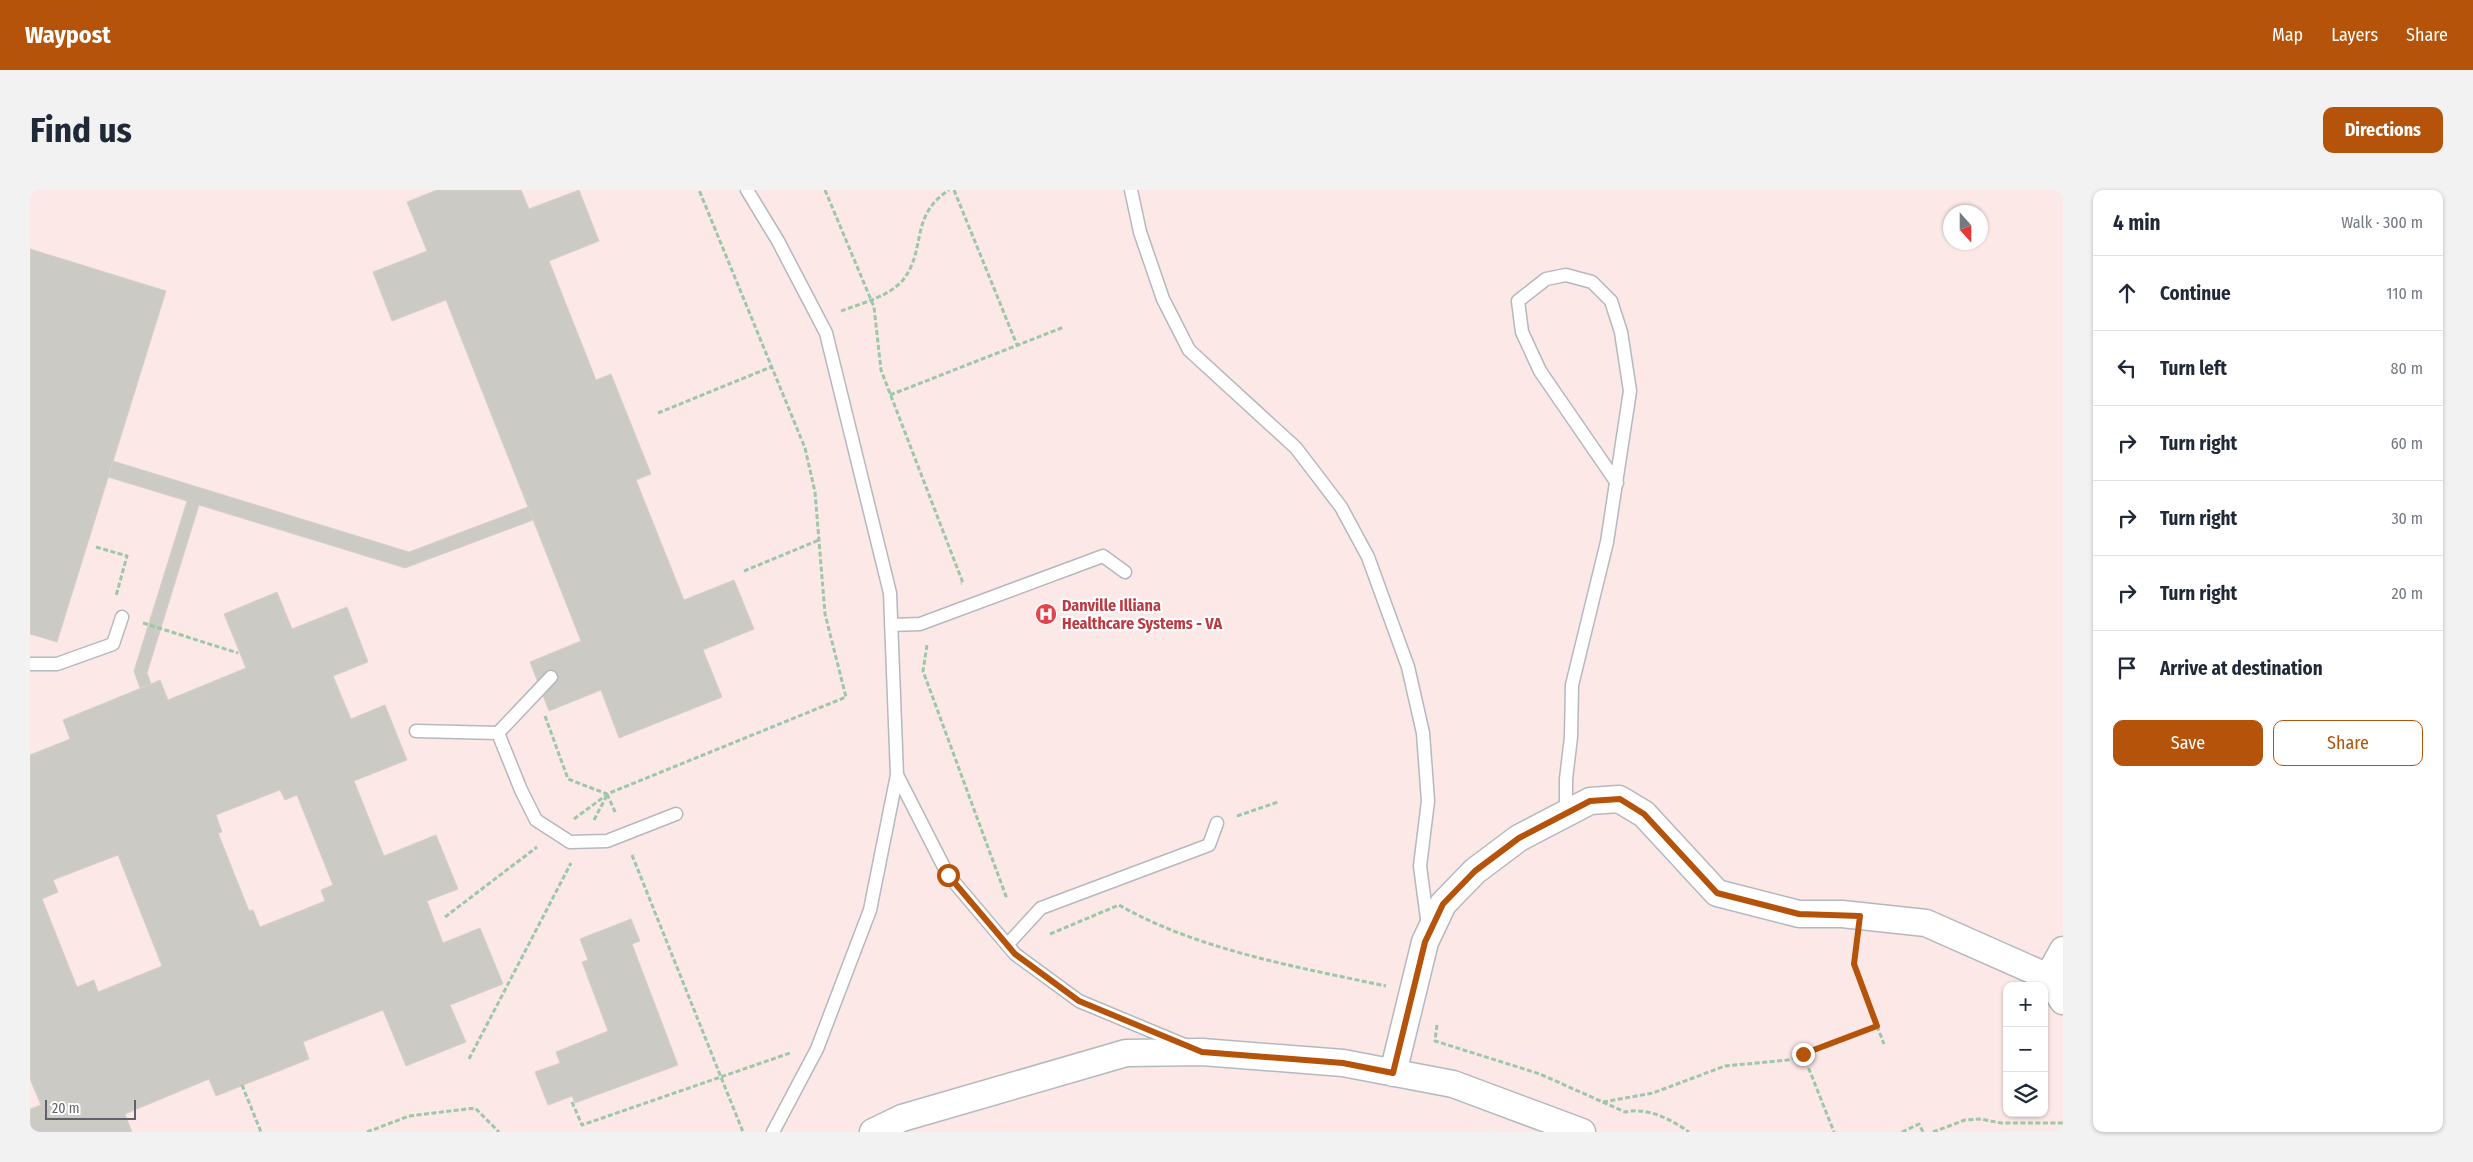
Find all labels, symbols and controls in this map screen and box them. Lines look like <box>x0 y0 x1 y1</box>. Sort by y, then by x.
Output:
text: Waypost <box>25 21 111 49</box>
text: Map <box>2272 24 2303 46</box>
text: Layers <box>2331 24 2378 46</box>
text: Share <box>2406 24 2448 46</box>
button: Directions <box>2323 107 2443 153</box>
text: Find us <box>30 109 132 151</box>
north arrow <box>1943 205 1988 250</box>
text: 4 min <box>2113 210 2161 236</box>
text: Walk · 300 m <box>2341 213 2423 232</box>
icon: ahead <box>2113 279 2141 307</box>
text: Continue <box>2160 282 2231 305</box>
text: 110 m <box>2386 284 2423 303</box>
icon: left <box>2113 354 2141 382</box>
text: Turn left <box>2160 357 2227 380</box>
text: 80 m <box>2391 359 2423 378</box>
icon: right <box>2113 429 2141 457</box>
text: Turn right <box>2160 432 2237 455</box>
text: 60 m <box>2391 434 2423 453</box>
icon: right <box>2113 504 2141 532</box>
text: Turn right <box>2160 507 2237 530</box>
text: 30 m <box>2391 509 2423 528</box>
icon: right <box>2113 579 2141 607</box>
text: Turn right <box>2160 582 2237 605</box>
text: 20 m <box>2392 584 2423 603</box>
place label: Danville Illiana Healthcare Systems - VA <box>1062 596 1222 633</box>
hospital icon: Danville Illiana Healthcare Systems - VA <box>1034 602 1058 626</box>
icon: arrive <box>2113 654 2141 682</box>
text: Arrive at destination <box>2160 657 2323 680</box>
button: Save <box>2113 720 2263 766</box>
button: Share <box>2273 720 2423 766</box>
route start <box>937 864 960 887</box>
map controls <box>2003 982 2048 1117</box>
button: + <box>2003 982 2048 1027</box>
button: − <box>2003 1027 2048 1072</box>
route end <box>1792 1043 1815 1066</box>
button: layers <box>2003 1072 2048 1117</box>
scale bar <box>45 1097 136 1120</box>
text: 20 m <box>52 1100 80 1117</box>

